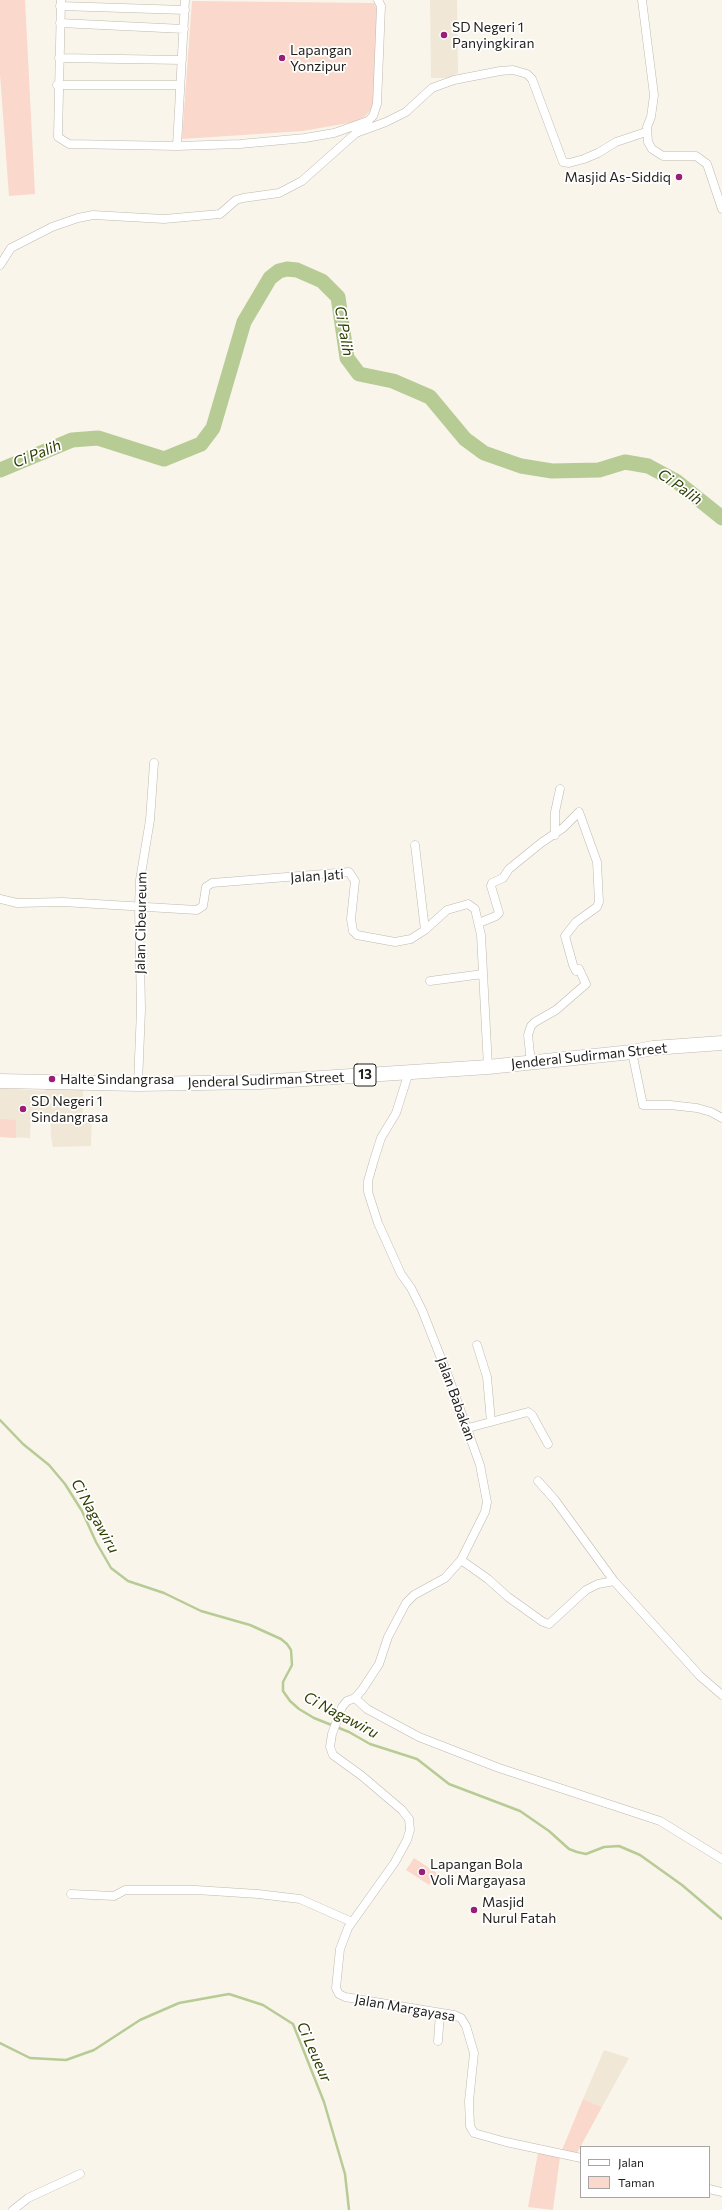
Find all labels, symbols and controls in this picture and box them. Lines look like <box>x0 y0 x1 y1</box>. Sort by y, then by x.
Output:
place label: SD Negeri 1 Panyingkiran <box>452 19 534 52</box>
marker: SD Negeri 1 Panyingkiran <box>439 30 449 40</box>
place label: Lapangan Yonzipur <box>290 42 352 74</box>
marker: Lapangan Yonzipur <box>277 53 287 63</box>
place label: Masjid As-Siddiq <box>564 169 671 185</box>
marker: Masjid As-Siddiq <box>674 172 684 182</box>
water label: Ci Palih <box>331 305 357 357</box>
water label: Ci Palih <box>10 436 64 472</box>
water label: Ci Palih <box>654 465 706 509</box>
street label: Jalan Jati <box>290 866 344 886</box>
street label: Jalan Cibeureum <box>132 872 150 974</box>
street label: Jenderal Sudirman Street <box>510 1039 668 1073</box>
road number: 13 <box>354 1064 376 1086</box>
street label: Jenderal Sudirman Street <box>187 1069 345 1091</box>
place label: Halte Sindangrasa <box>60 1071 174 1087</box>
marker: Halte Sindangrasa <box>47 1074 57 1084</box>
place label: SD Negeri 1 Sindangrasa <box>31 1093 108 1126</box>
marker: SD Negeri 1 Sindangrasa <box>18 1104 28 1114</box>
street label: Jalan Babakan <box>433 1355 479 1443</box>
water label: Ci Nagawiru <box>67 1476 123 1556</box>
water label: Ci Nagawiru <box>301 1688 381 1742</box>
place label: Lapangan Bola Voli Margayasa <box>430 1856 526 1888</box>
marker: Lapangan Bola Voli Margayasa <box>417 1867 427 1877</box>
place label: Masjid Nurul Fatah <box>482 1894 556 1926</box>
marker: Masjid Nurul Fatah <box>469 1905 479 1915</box>
street label: Jalan Margayasa <box>353 1991 457 2025</box>
water label: Ci Leueur <box>293 2019 335 2085</box>
legend <box>580 2146 710 2198</box>
text: Jalan <box>618 2155 644 2169</box>
text: Taman <box>618 2175 655 2189</box>

